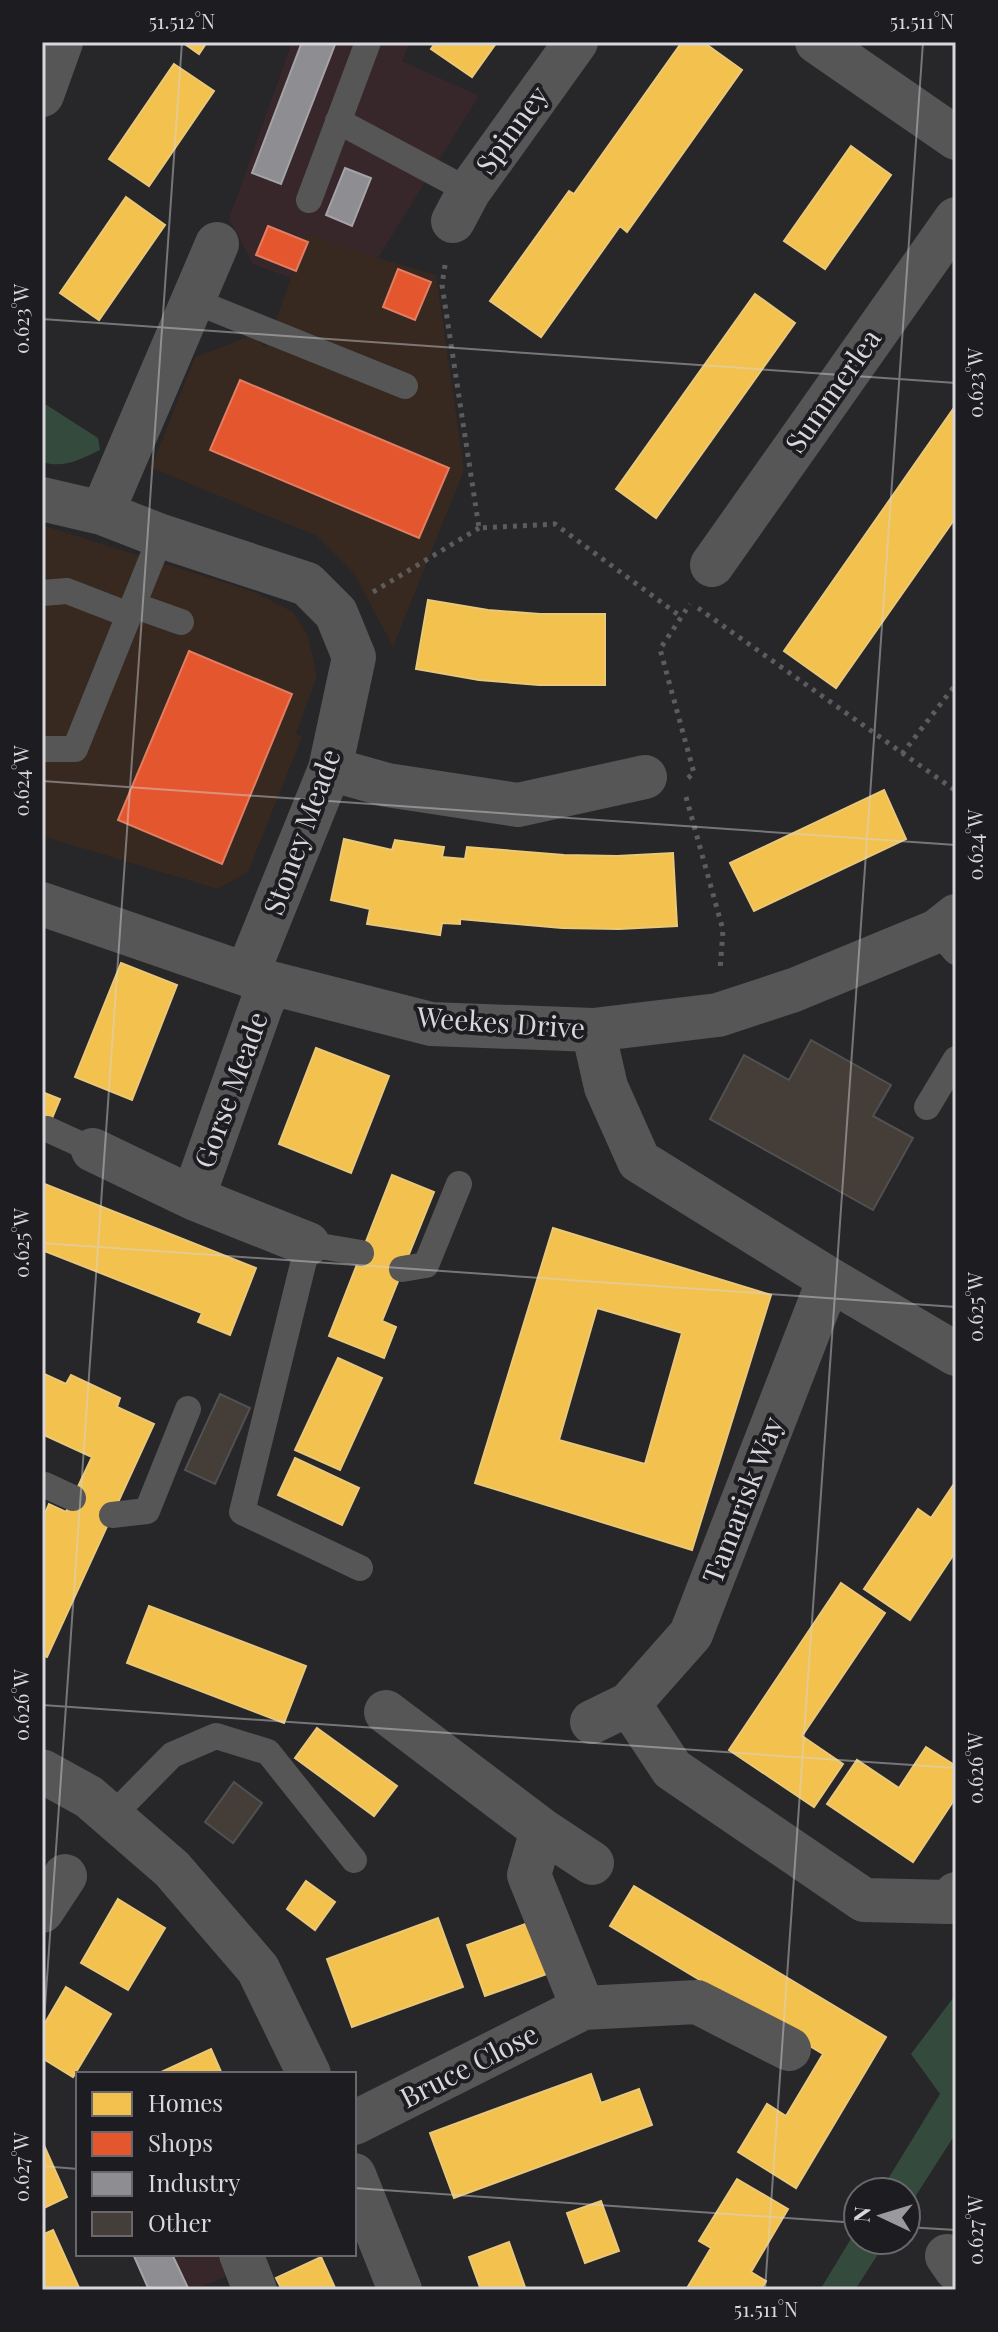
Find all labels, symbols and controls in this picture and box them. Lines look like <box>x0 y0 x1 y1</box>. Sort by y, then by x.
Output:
text: 51.512°N <box>149 7 215 34</box>
text: 51.511°N <box>890 7 954 34</box>
street label: Spinney <box>466 77 555 181</box>
text: 0.623°W <box>7 283 34 354</box>
street label: Summerlea <box>776 321 888 459</box>
text: 0.623°W <box>961 347 988 418</box>
street label: Stoney Meade <box>253 744 348 919</box>
text: 0.624°W <box>7 745 34 817</box>
text: 0.624°W <box>961 809 988 881</box>
street label: Weekes Drive <box>415 997 586 1046</box>
street label: Gorse Meade <box>184 1006 275 1173</box>
text: 0.625°W <box>7 1207 34 1278</box>
text: 0.625°W <box>961 1271 988 1342</box>
street label: Tamarisk Way <box>693 1411 790 1588</box>
text: 0.626°W <box>7 1668 34 1741</box>
text: 0.626°W <box>961 1731 988 1804</box>
street label: Bruce Close <box>393 2014 543 2115</box>
legend <box>76 2072 356 2256</box>
text: Homes <box>148 2086 223 2118</box>
text: Shops <box>148 2126 213 2158</box>
text: 0.627°W <box>7 2131 34 2202</box>
text: Industry <box>148 2166 240 2198</box>
north arrow <box>842 2176 922 2256</box>
text: 0.627°W <box>961 2194 988 2265</box>
text: N <box>846 2205 877 2224</box>
text: Other <box>148 2206 212 2238</box>
text: 51.511°N <box>734 2295 798 2322</box>

